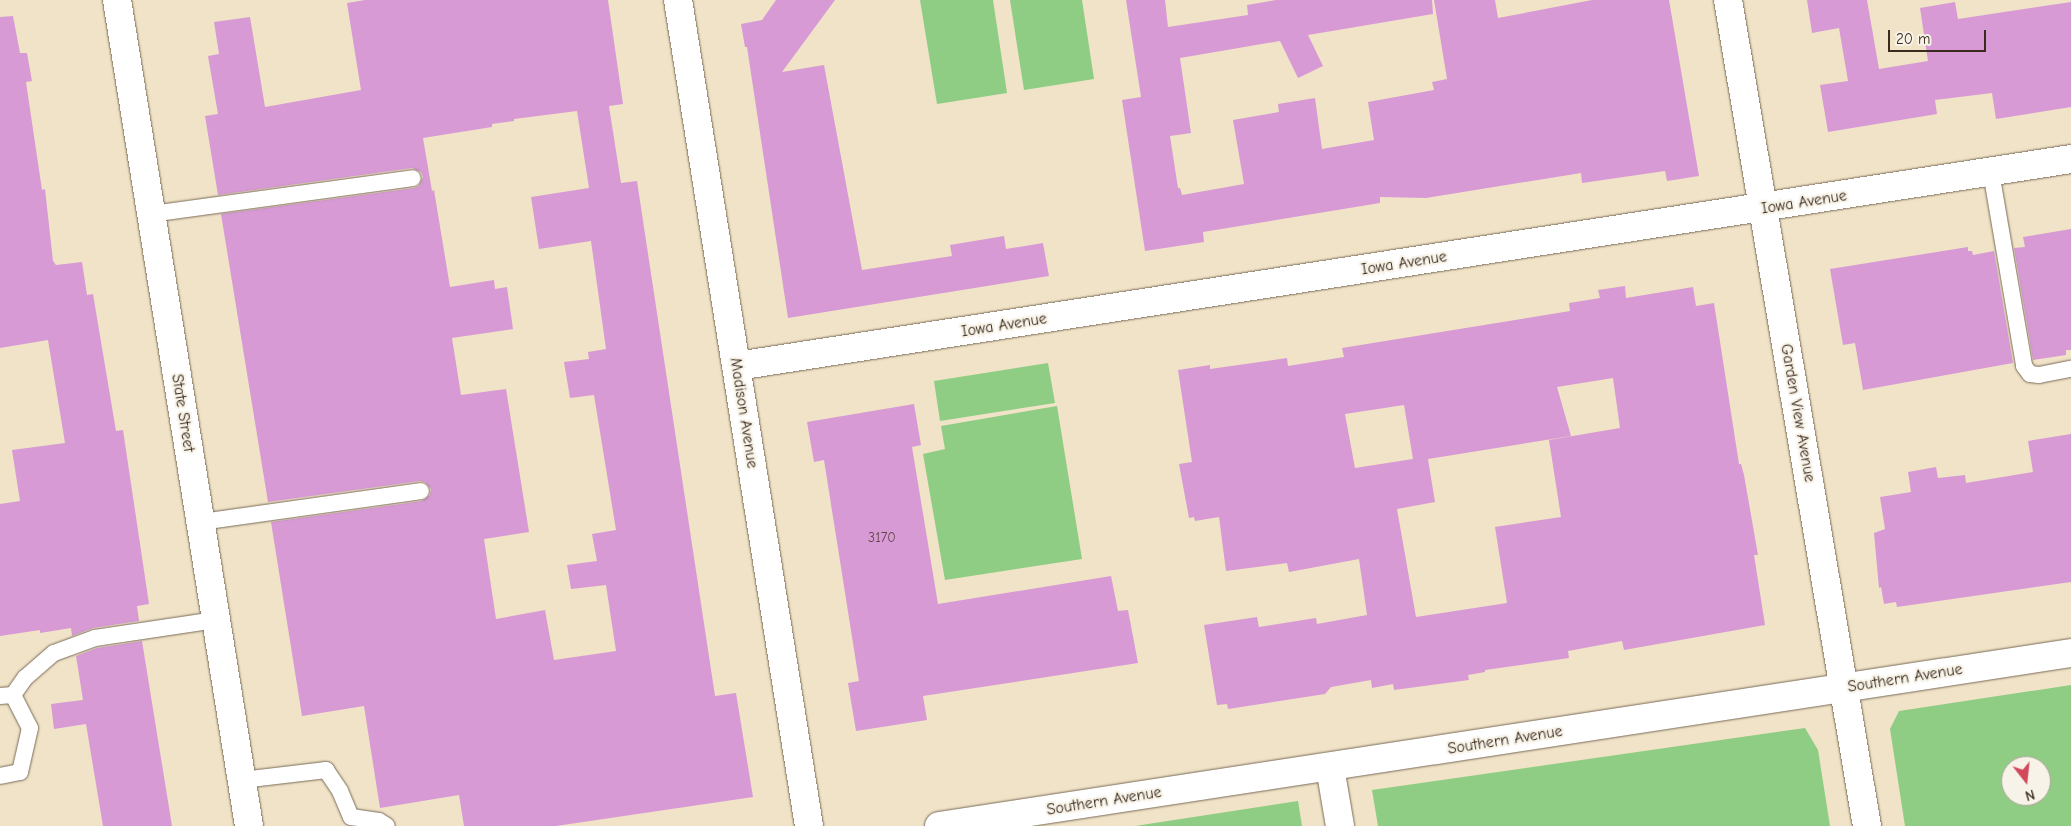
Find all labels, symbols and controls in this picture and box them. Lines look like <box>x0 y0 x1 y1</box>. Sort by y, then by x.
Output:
scale bar <box>1891 20 1988 52</box>
text: 20 m <box>1896 30 1930 48</box>
street label: Iowa Avenue <box>1760 186 1848 218</box>
street label: Iowa Avenue <box>1360 247 1448 279</box>
street label: Iowa Avenue <box>960 309 1048 341</box>
street label: Garden View Avenue <box>1776 342 1820 484</box>
street label: Madison Avenue <box>726 356 762 470</box>
street label: State Street <box>167 373 199 453</box>
house number: 3170 <box>868 530 896 546</box>
street label: Southern Avenue <box>1846 659 1964 697</box>
street label: Southern Avenue <box>1446 721 1564 759</box>
north arrow <box>2001 756 2051 806</box>
street label: Southern Avenue <box>1045 782 1163 820</box>
text: N <box>2023 786 2037 804</box>

